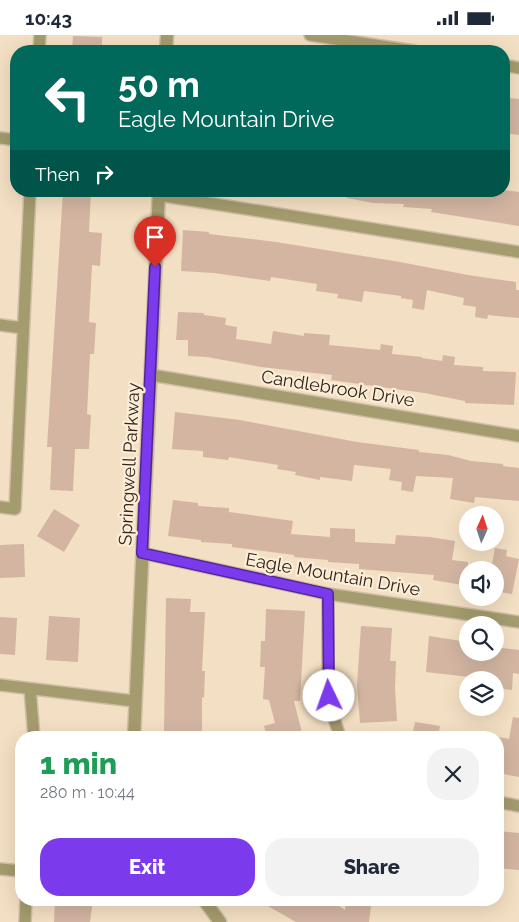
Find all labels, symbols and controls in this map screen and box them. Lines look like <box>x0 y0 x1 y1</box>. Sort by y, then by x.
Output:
text: 10:43 <box>25 7 72 29</box>
text: 50 m <box>118 64 200 105</box>
icon: left <box>35 65 100 130</box>
text: Eagle Mountain Drive <box>118 106 335 132</box>
icon: right <box>90 160 118 188</box>
text: Then <box>35 163 80 185</box>
pin <box>134 216 176 267</box>
icon: arrive <box>141 223 169 251</box>
street label: Candlebrook Drive <box>260 366 417 411</box>
street label: Springwell Parkway <box>114 382 144 546</box>
north arrow <box>459 506 504 551</box>
map controls <box>459 506 504 716</box>
street label: Eagle Mountain Drive <box>244 548 422 600</box>
button: sound <box>459 561 504 606</box>
button: search <box>459 616 504 661</box>
position arrow <box>302 669 354 721</box>
button: layers <box>459 671 504 716</box>
text: 1 min <box>40 746 117 781</box>
button: close <box>427 748 479 800</box>
text: 280 m · 10:44 <box>40 783 135 802</box>
button: Exit <box>40 838 255 896</box>
button: Share <box>265 838 479 896</box>

